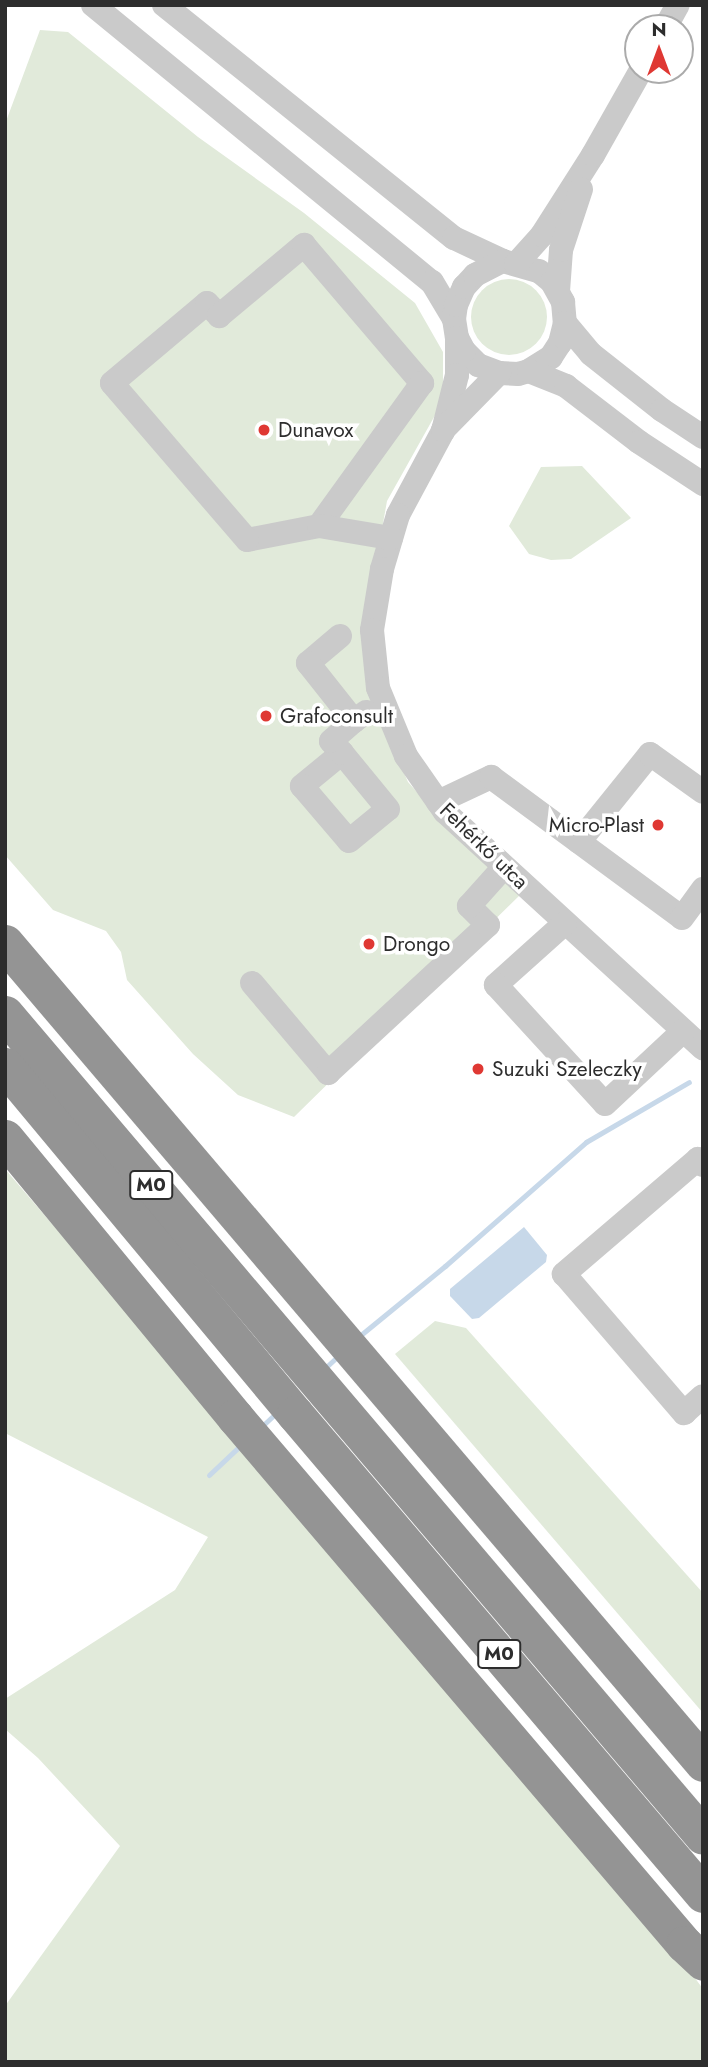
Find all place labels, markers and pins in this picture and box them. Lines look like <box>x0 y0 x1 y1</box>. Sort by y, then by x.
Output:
place label: Dunavox <box>278 417 353 443</box>
marker: Dunavox <box>256 422 272 438</box>
place label: Grafoconsult <box>280 703 393 729</box>
marker: Grafoconsult <box>258 708 274 724</box>
place label: Micro-Plast <box>549 812 644 838</box>
marker: Micro-Plast <box>650 817 666 833</box>
place label: Drongo <box>383 931 450 957</box>
marker: Drongo <box>361 936 377 952</box>
place label: Suzuki Szeleczky <box>492 1056 642 1082</box>
marker: Suzuki Szeleczky <box>470 1061 486 1077</box>

